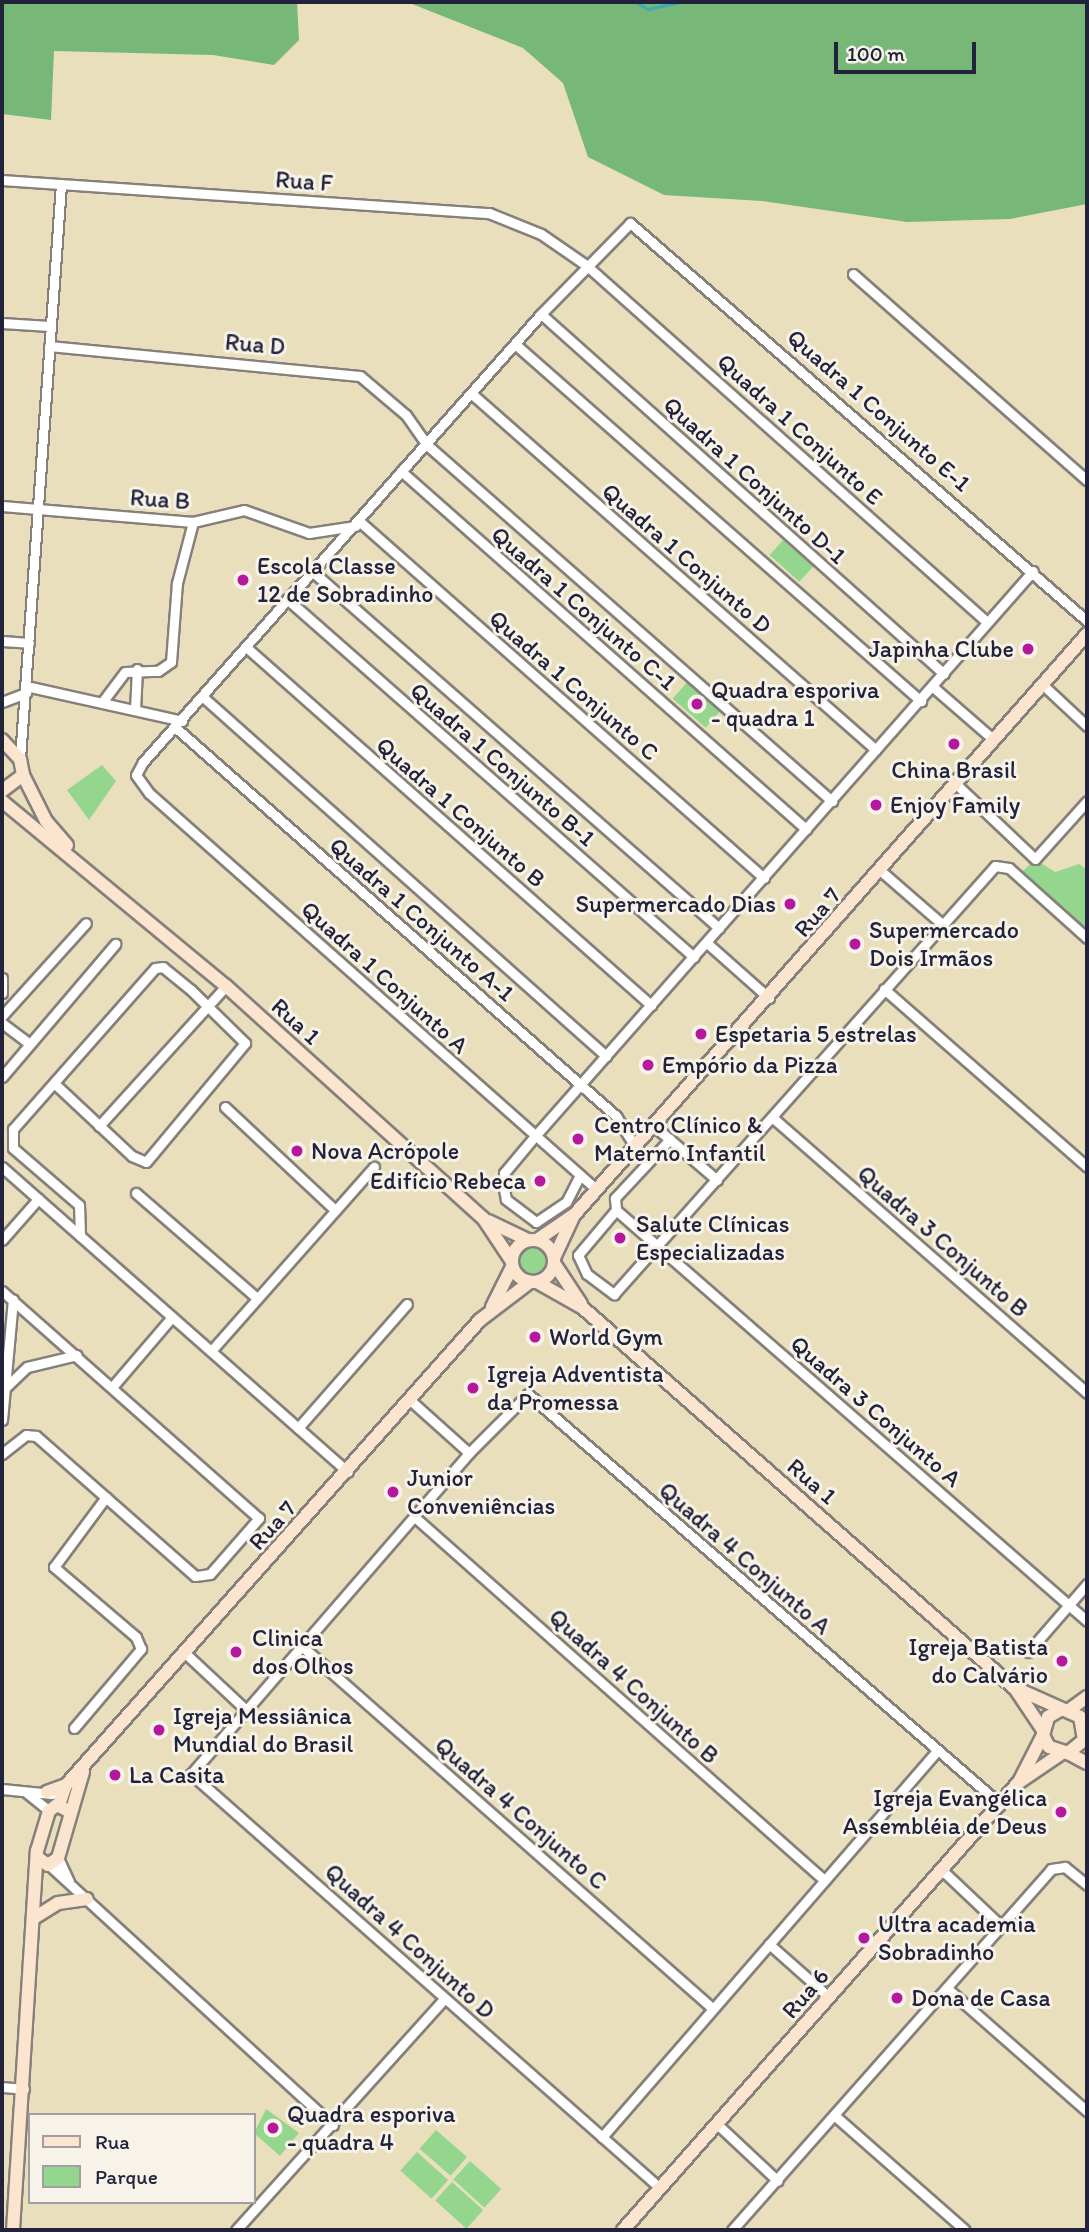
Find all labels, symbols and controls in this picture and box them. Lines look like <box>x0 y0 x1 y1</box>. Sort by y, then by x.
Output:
scale bar <box>837 28 979 72</box>
text: 100 m <box>847 41 905 66</box>
street label: Rua F <box>274 165 334 197</box>
street label: Quadra 1 Conjunto E-1 <box>781 322 977 498</box>
street label: Rua D <box>223 327 287 361</box>
street label: Quadra 1 Conjunto E <box>711 347 889 511</box>
street label: Quadra 1 Conjunto D-1 <box>658 390 852 570</box>
street label: Quadra 1 Conjunto D <box>596 476 778 640</box>
street label: Rua B <box>129 483 191 515</box>
street label: Quadra 1 Conjunto C-1 <box>486 520 682 696</box>
place label: Escola Classe 12 de Sobradinho <box>257 552 433 608</box>
marker: Escola Classe 12 de Sobradinho <box>235 572 251 588</box>
street label: Quadra 1 Conjunto C <box>483 604 665 766</box>
place label: Japinha Clube <box>869 635 1014 663</box>
marker: Japinha Clube <box>1020 641 1036 657</box>
street label: Quadra 1 Conjunto B-1 <box>405 676 601 852</box>
place label: Quadra esporiva - quadra 1 <box>711 676 879 732</box>
marker: Quadra esporiva - quadra 1 <box>689 696 705 712</box>
street label: Quadra 1 Conjunto B <box>370 731 552 893</box>
marker: China Brasil <box>946 736 962 752</box>
place label: China Brasil <box>891 756 1017 784</box>
place label: Enjoy Family <box>890 791 1020 819</box>
marker: Enjoy Family <box>868 797 884 813</box>
street label: Quadra 1 Conjunto A-1 <box>324 831 520 1007</box>
street label: Rua 7 <box>787 881 847 943</box>
place label: Supermercado Dias <box>576 890 776 918</box>
street label: Quadra 1 Conjunto A <box>295 894 475 1060</box>
marker: Supermercado Dias <box>782 896 798 912</box>
place label: Supermercado Dois Irmãos <box>869 916 1019 972</box>
marker: Supermercado Dois Irmãos <box>847 936 863 952</box>
street label: Rua 1 <box>266 992 326 1050</box>
place label: Espetaria 5 estrelas <box>715 1020 917 1048</box>
marker: Espetaria 5 estrelas <box>693 1026 709 1042</box>
place label: Empório da Pizza <box>662 1051 838 1079</box>
marker: Empório da Pizza <box>640 1057 656 1073</box>
place label: Centro Clínico & Materno Infantil <box>594 1111 766 1167</box>
marker: Centro Clínico & Materno Infantil <box>568 1129 588 1149</box>
place label: Nova Acrópole <box>311 1137 459 1165</box>
marker: Nova Acrópole <box>289 1143 305 1159</box>
street label: Quadra 3 Conjunto B <box>852 1159 1034 1323</box>
place label: Edifício Rebeca <box>370 1167 526 1195</box>
marker: Edifício Rebeca <box>532 1173 548 1189</box>
place label: Salute Clínicas Especializadas <box>636 1210 789 1266</box>
marker: Salute Clínicas Especializadas <box>610 1228 630 1248</box>
place label: World Gym <box>549 1323 663 1351</box>
marker: World Gym <box>527 1329 543 1345</box>
street label: Quadra 3 Conjunto A <box>785 1329 967 1493</box>
place label: Igreja Adventista da Promessa <box>487 1360 664 1416</box>
marker: Igreja Adventista da Promessa <box>465 1380 481 1396</box>
street label: Rua 1 <box>781 1452 843 1510</box>
place label: Junior Conveniências <box>407 1464 555 1520</box>
street label: Quadra 4 Conjunto A <box>653 1476 837 1640</box>
marker: Junior Conveniências <box>385 1484 401 1500</box>
street label: Rua 7 <box>242 1494 302 1556</box>
street label: Quadra 4 Conjunto B <box>543 1602 725 1770</box>
place label: Clinica dos Olhos <box>252 1624 353 1680</box>
place label: Igreja Batista do Calvário <box>908 1633 1048 1689</box>
marker: Clinica dos Olhos <box>226 1642 246 1662</box>
marker: Igreja Batista do Calvário <box>1054 1653 1070 1669</box>
place label: Igreja Messiânica Mundial do Brasil <box>173 1702 354 1758</box>
marker: Igreja Messiânica Mundial do Brasil <box>151 1722 167 1738</box>
street label: Quadra 4 Conjunto C <box>429 1730 613 1896</box>
place label: La Casita <box>129 1761 225 1789</box>
marker: La Casita <box>107 1767 123 1783</box>
place label: Igreja Evangélica Assembléia de Deus <box>843 1784 1047 1840</box>
marker: Igreja Evangélica Assembléia de Deus <box>1053 1804 1069 1820</box>
street label: Quadra 4 Conjunto D <box>319 1857 501 2025</box>
place label: Ultra academia Sobradinho <box>878 1910 1035 1966</box>
marker: Ultra academia Sobradinho <box>856 1930 872 1946</box>
street label: Rua 6 <box>775 1962 835 2024</box>
place label: Dona de Casa <box>911 1984 1050 2012</box>
marker: Dona de Casa <box>889 1990 905 2006</box>
place label: Quadra esporiva - quadra 4 <box>287 2100 455 2156</box>
legend <box>28 2113 256 2204</box>
marker: Quadra esporiva - quadra 4 <box>265 2120 281 2136</box>
text: Rua <box>95 2129 130 2154</box>
text: Parque <box>95 2164 158 2189</box>

